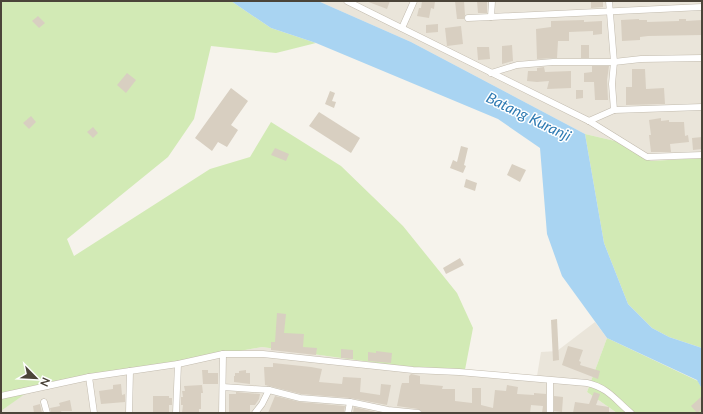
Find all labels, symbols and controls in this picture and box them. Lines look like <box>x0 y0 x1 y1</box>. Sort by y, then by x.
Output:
water label: Batang Kuranji <box>484 88 575 145</box>
north arrow <box>16 358 56 398</box>
text: N <box>38 376 53 389</box>

